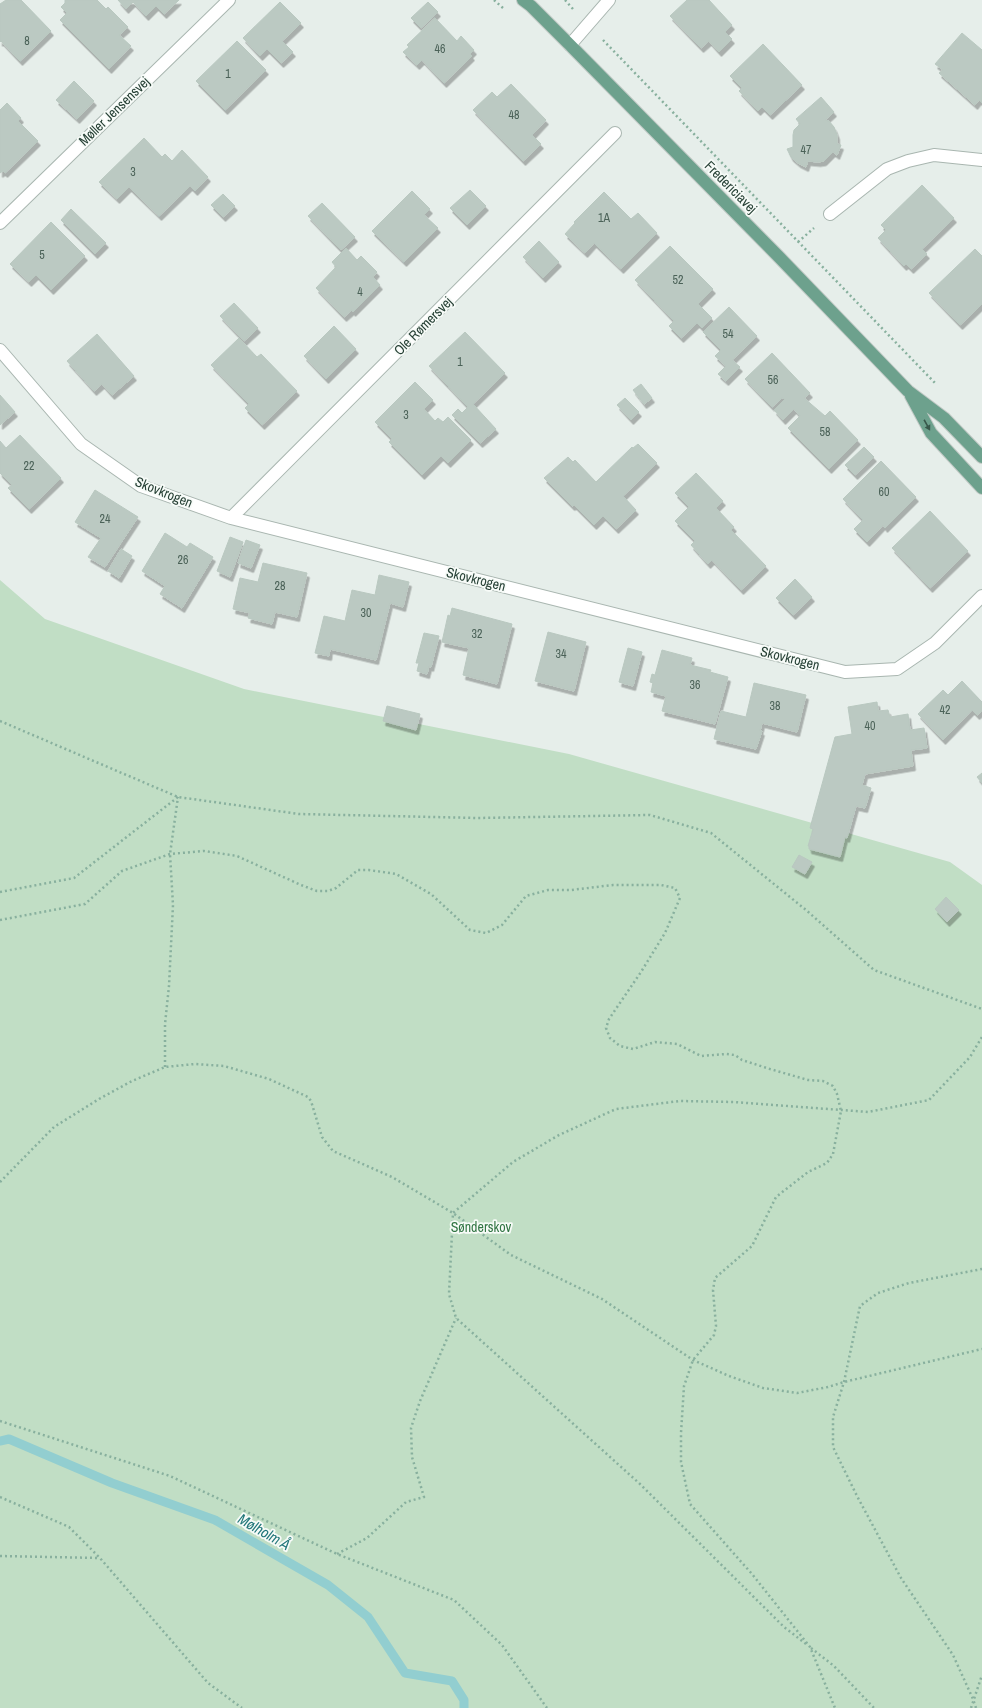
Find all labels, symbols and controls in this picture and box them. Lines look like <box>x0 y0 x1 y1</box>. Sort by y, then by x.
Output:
house number: 8 <box>24 33 30 49</box>
house number: 46 <box>435 41 445 57</box>
house number: 1 <box>225 66 231 82</box>
street label: Møller Jensensvej <box>75 73 153 149</box>
house number: 48 <box>509 107 519 123</box>
house number: 47 <box>801 142 812 158</box>
street label: Fredericiavej <box>701 157 761 217</box>
house number: 3 <box>130 164 136 180</box>
house number: 1A <box>598 210 610 226</box>
house number: 5 <box>39 247 45 263</box>
house number: 52 <box>673 272 683 288</box>
house number: 4 <box>357 284 363 300</box>
street label: Ole Rømersvej <box>390 293 456 359</box>
house number: 54 <box>723 326 734 342</box>
house number: 1 <box>457 354 463 370</box>
house number: 56 <box>768 372 778 388</box>
house number: 3 <box>403 407 409 423</box>
one-way arrow <box>924 419 931 431</box>
house number: 58 <box>820 424 830 440</box>
house number: 22 <box>24 458 34 474</box>
street label: Skovkrogen <box>133 472 195 512</box>
house number: 60 <box>879 484 889 500</box>
house number: 24 <box>100 511 111 527</box>
house number: 26 <box>178 552 188 568</box>
street label: Skovkrogen <box>444 563 508 595</box>
house number: 28 <box>275 578 285 594</box>
house number: 30 <box>361 605 371 621</box>
house number: 32 <box>472 626 482 642</box>
street label: Skovkrogen <box>758 642 822 674</box>
house number: 34 <box>556 646 567 662</box>
house number: 36 <box>690 677 700 693</box>
house number: 38 <box>770 698 780 714</box>
house number: 42 <box>940 702 950 718</box>
house number: 40 <box>865 718 875 734</box>
park label: Sønderskov <box>451 1218 512 1236</box>
water label: Mølholm Å <box>234 1508 294 1555</box>

